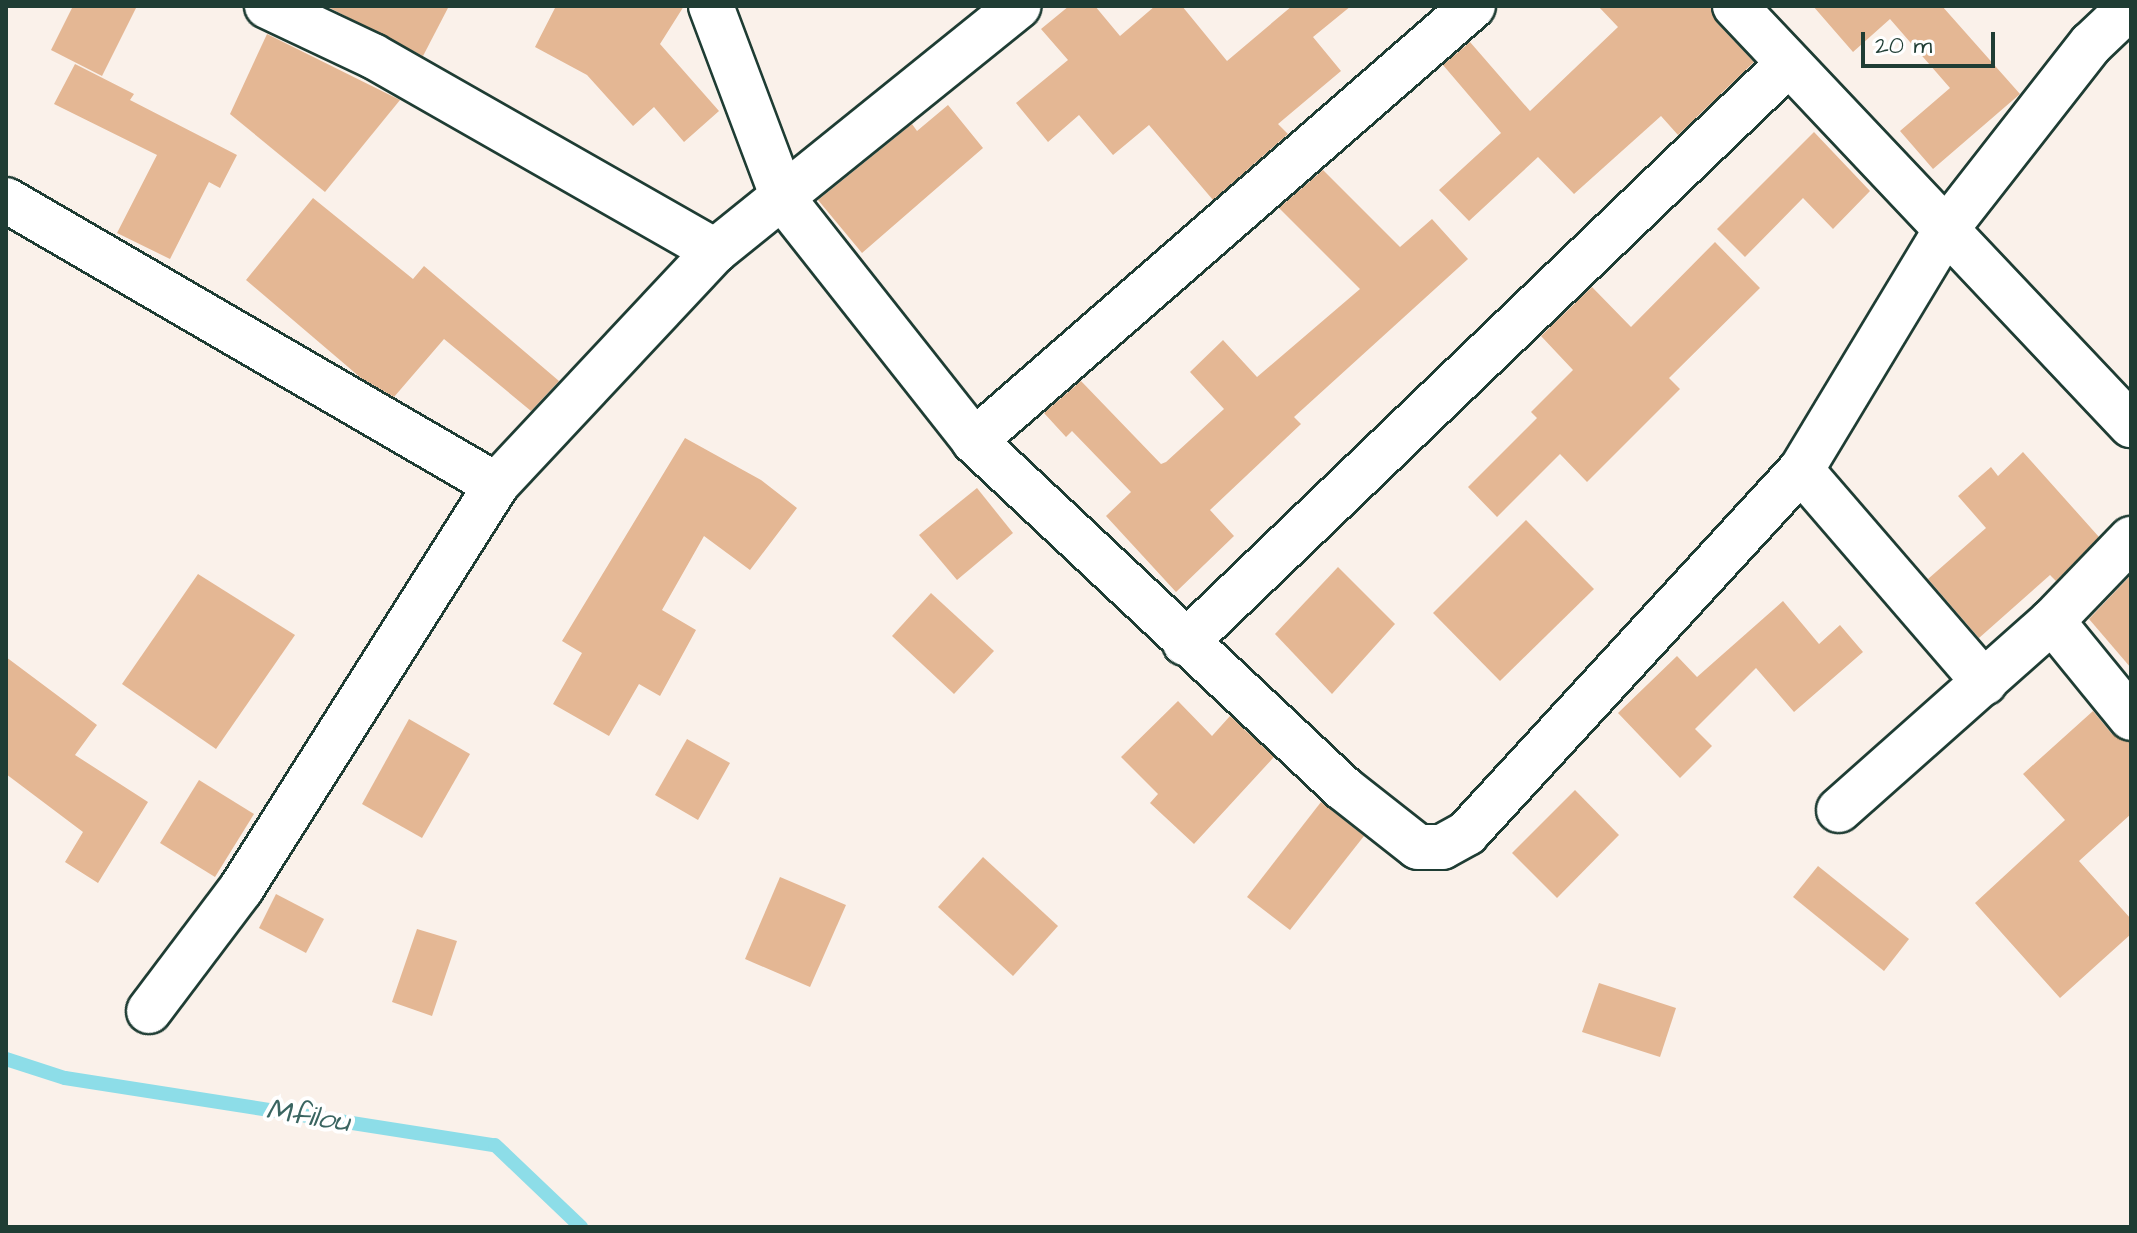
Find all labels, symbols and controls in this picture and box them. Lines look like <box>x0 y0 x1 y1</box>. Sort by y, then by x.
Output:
scale bar <box>1865 16 1999 66</box>
text: 20 m <box>1875 29 1932 63</box>
water label: Mfilou <box>264 1092 352 1140</box>

